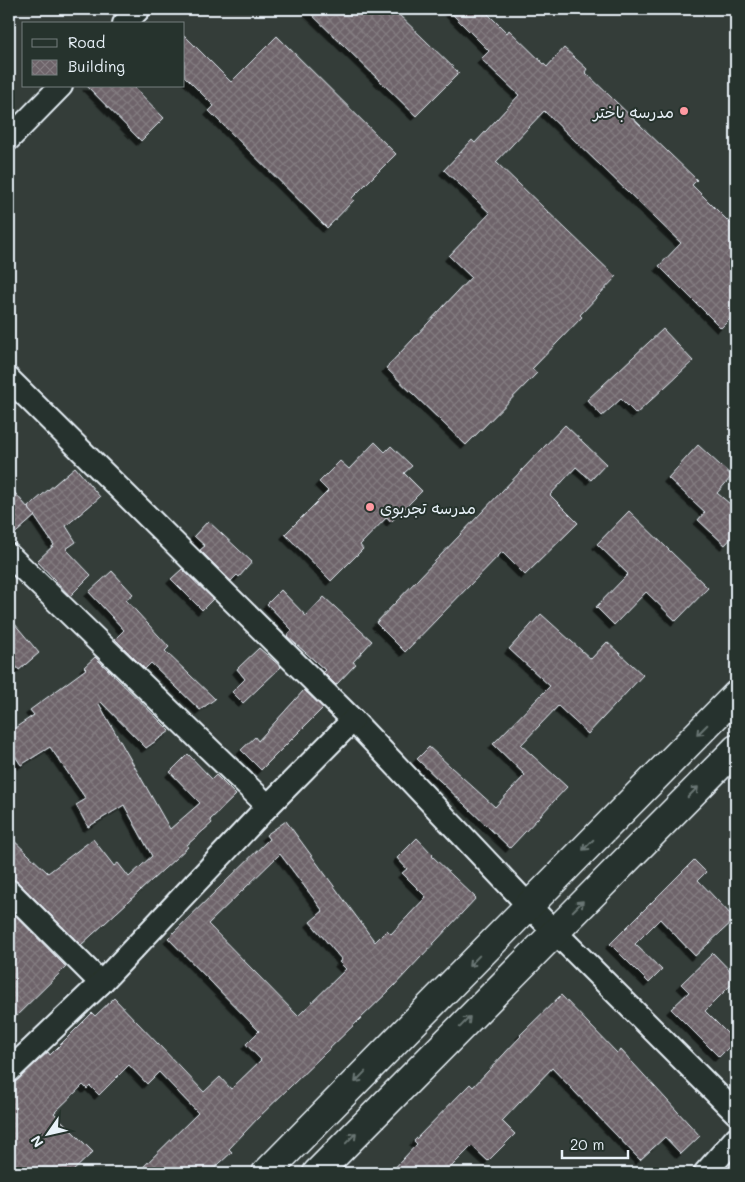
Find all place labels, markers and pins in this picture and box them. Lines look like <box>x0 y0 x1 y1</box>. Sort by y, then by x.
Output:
place label: مدرسه باختر <box>591 101 674 122</box>
marker: مدرسه باختر <box>678 105 690 117</box>
place label: مدرسه تجربوى <box>380 497 476 519</box>
marker: مدرسه تجربوى <box>364 501 376 513</box>

